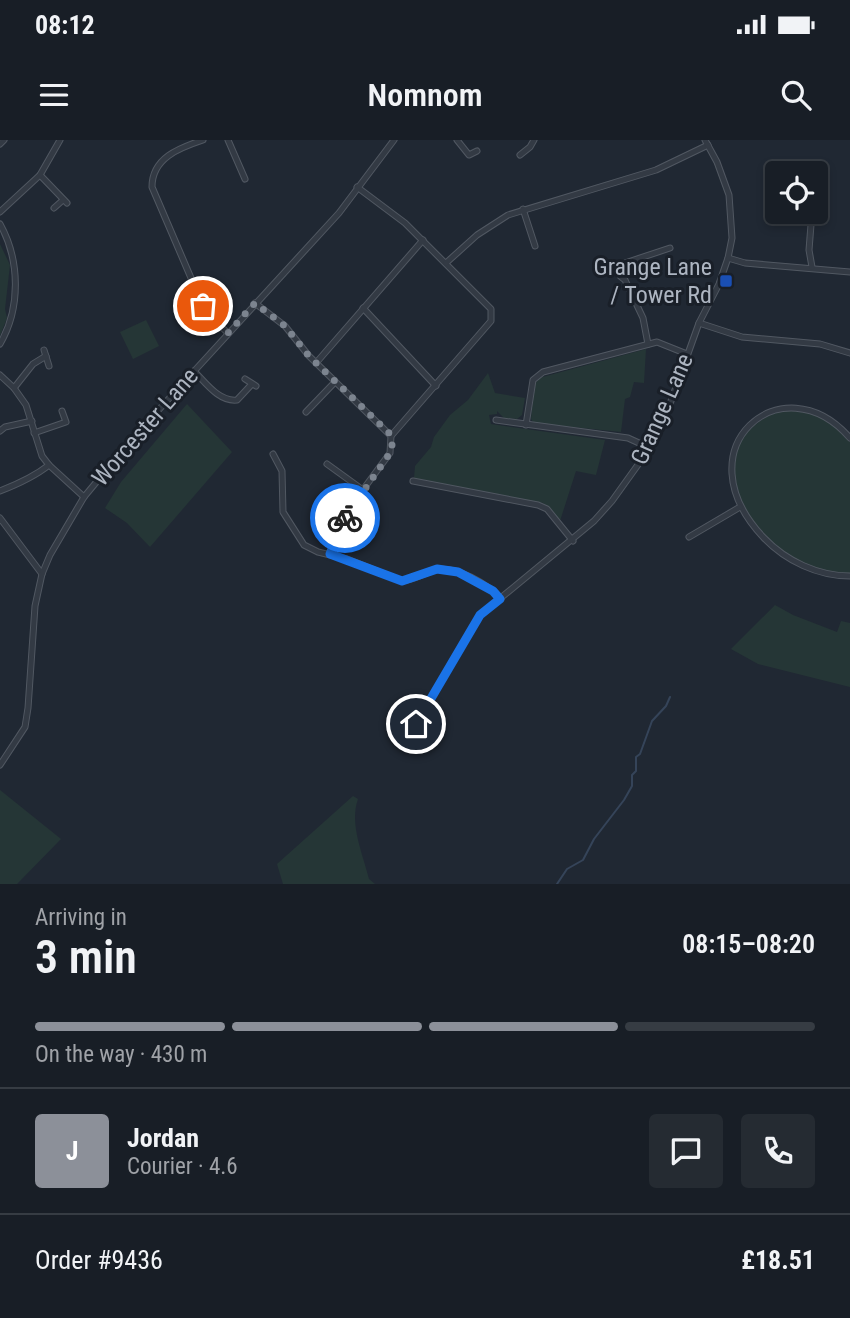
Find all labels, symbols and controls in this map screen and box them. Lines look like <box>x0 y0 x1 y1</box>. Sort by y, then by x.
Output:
text: 08:12 <box>35 10 95 40</box>
icon: menu <box>35 76 73 114</box>
text: Nomnom <box>368 76 482 114</box>
icon: search <box>777 76 815 114</box>
map controls <box>765 161 828 224</box>
button: locate <box>765 161 828 224</box>
place label: Grange Lane / Tower Rd <box>593 253 712 309</box>
marker: Grange Lane / Tower Rd <box>718 273 734 289</box>
pin <box>173 276 233 336</box>
icon: bag <box>184 287 222 325</box>
street label: Grange Lane <box>625 349 699 469</box>
street label: Worcester Lane <box>86 362 204 492</box>
courier <box>310 483 380 553</box>
icon: bike <box>326 499 364 537</box>
pin <box>386 694 446 754</box>
icon: home <box>397 705 435 743</box>
text: Arriving in <box>35 904 127 931</box>
text: 08:15–08:20 <box>682 929 815 959</box>
text: 3 min <box>35 930 137 984</box>
text: On the way · 430 m <box>35 1041 207 1068</box>
button: chat <box>649 1114 723 1188</box>
button: phone <box>741 1114 815 1188</box>
text: Jordan <box>127 1123 199 1153</box>
text: J <box>66 1136 78 1166</box>
text: Courier · 4.6 <box>127 1153 238 1180</box>
text: Order #9436 <box>35 1245 163 1275</box>
text: £18.51 <box>741 1245 815 1275</box>

